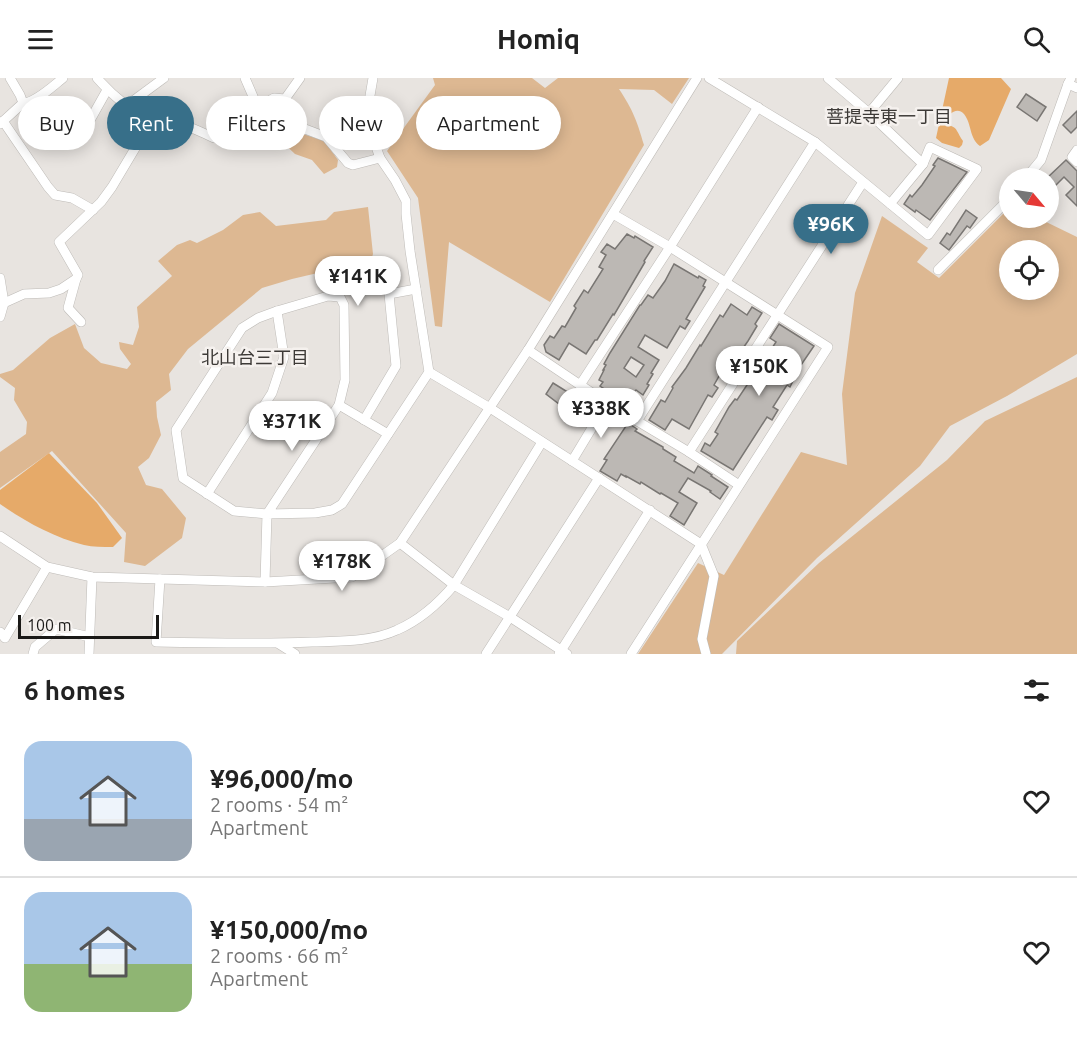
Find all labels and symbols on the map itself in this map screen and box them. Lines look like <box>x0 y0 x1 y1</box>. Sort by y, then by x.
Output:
district label: 菩提寺東一丁目 <box>826 106 952 126</box>
north arrow <box>999 168 1059 228</box>
pin: ¥96K <box>795 204 867 255</box>
pin: ¥141K <box>316 256 400 307</box>
pin: ¥150K <box>717 346 801 397</box>
district label: 北山台三丁目 <box>201 347 309 367</box>
pin: ¥338K <box>559 388 643 439</box>
pin: ¥371K <box>250 401 334 452</box>
pin: ¥178K <box>300 541 384 592</box>
scale bar <box>18 612 159 640</box>

